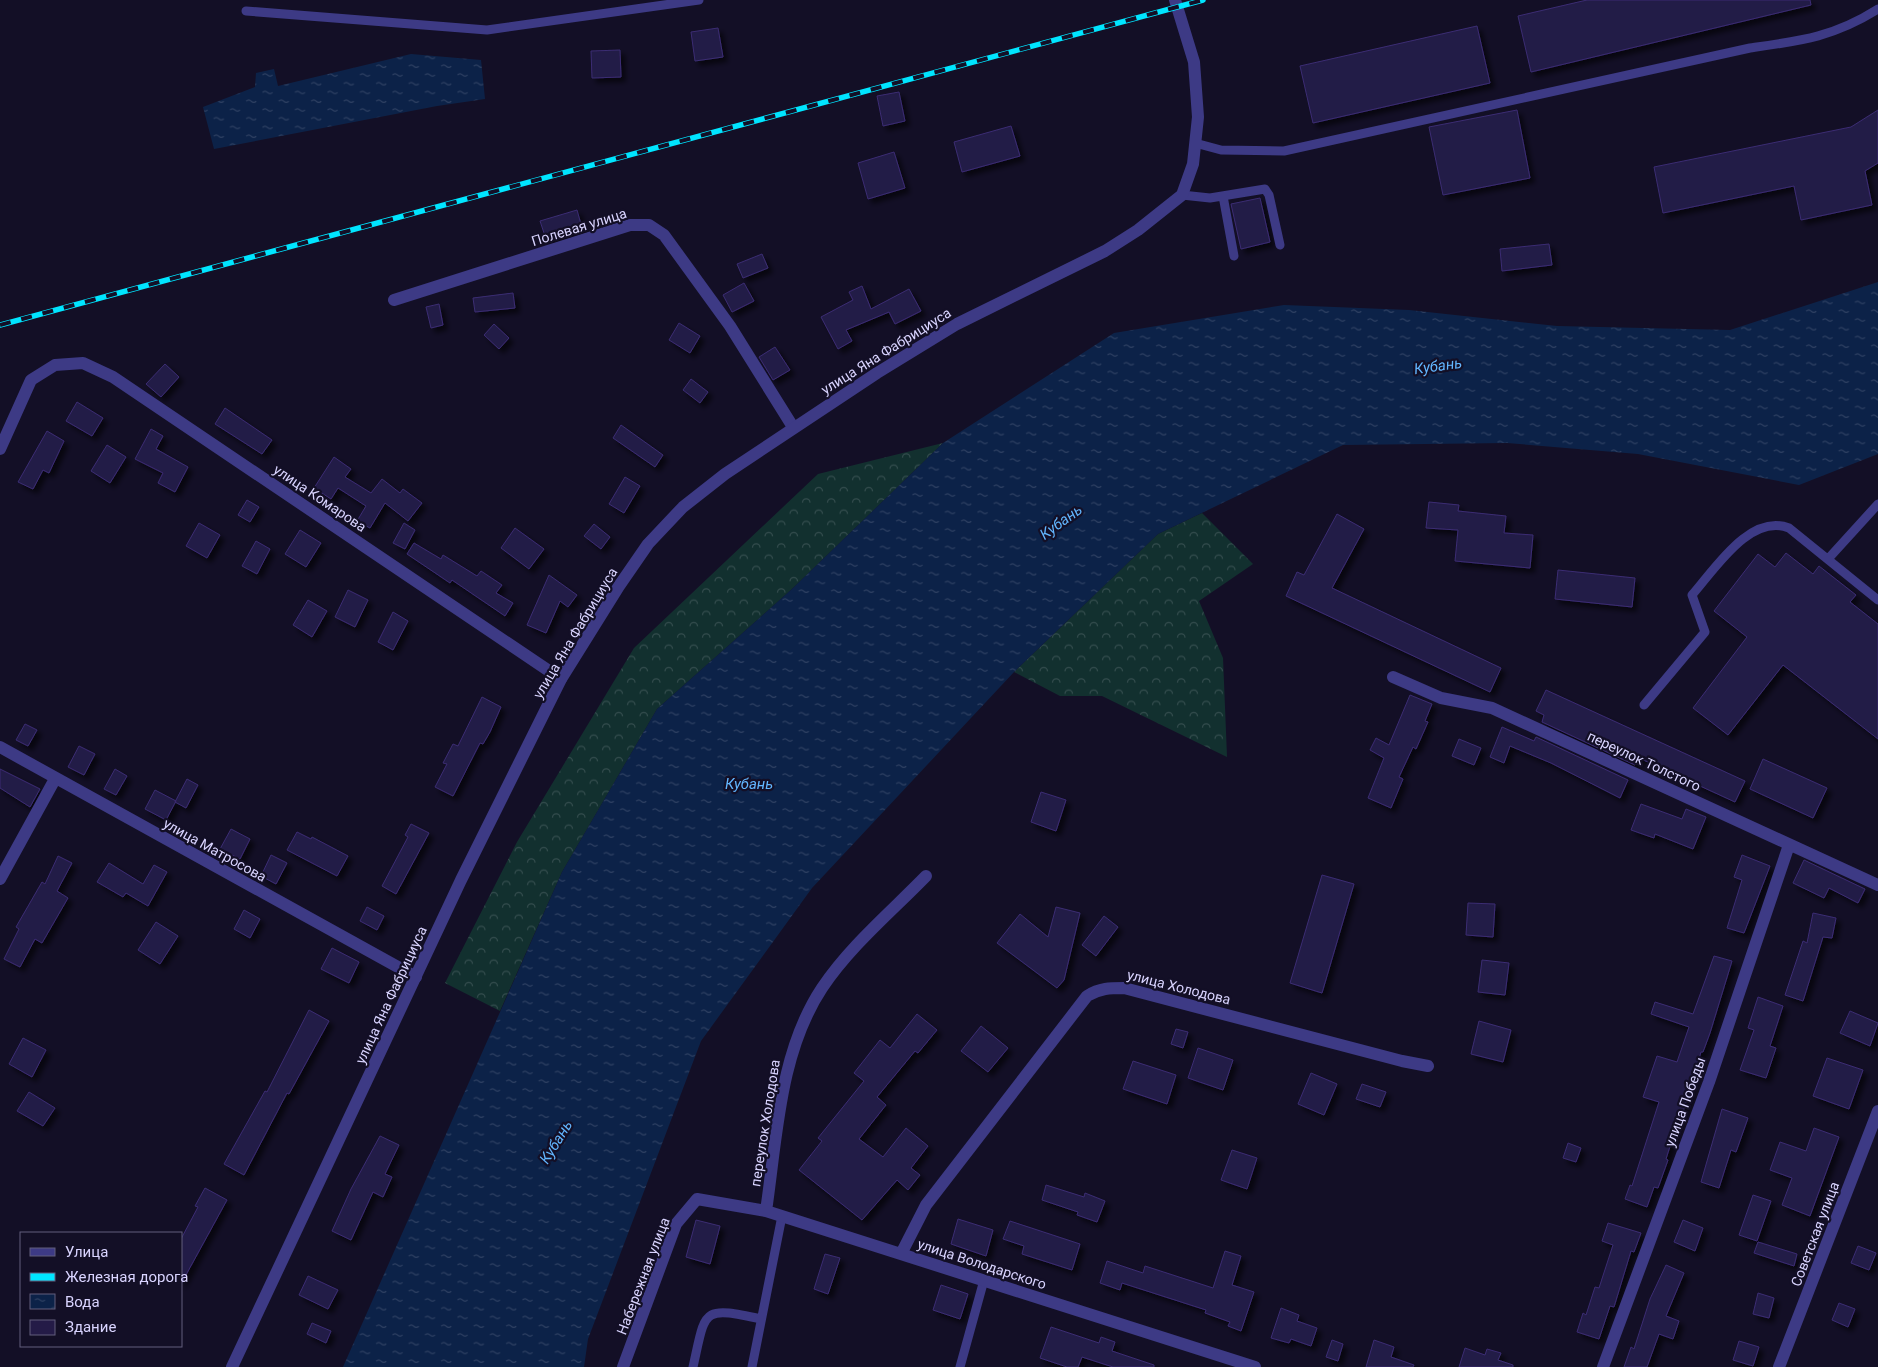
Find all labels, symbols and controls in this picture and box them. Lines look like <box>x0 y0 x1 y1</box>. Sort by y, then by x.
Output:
street label: Полевая улица <box>530 205 628 249</box>
street label: улица Яна Фабрициуса <box>818 305 954 397</box>
water label: Кубань <box>1413 354 1463 378</box>
street label: улица Комарова <box>271 461 369 535</box>
water label: Кубань <box>1036 500 1086 543</box>
street label: улица Яна Фабрициуса <box>530 565 620 701</box>
street label: переулок Толстого <box>1585 728 1703 794</box>
water label: Кубань <box>725 775 773 793</box>
street label: улица Матросова <box>161 815 269 885</box>
street label: улица Яна Фабрициуса <box>352 924 430 1066</box>
street label: улица Холодова <box>1126 966 1232 1008</box>
street label: улица Победы <box>1661 1055 1709 1149</box>
street label: переулок Холодова <box>747 1058 783 1188</box>
water label: Кубань <box>536 1117 576 1167</box>
street label: Советская улица <box>1788 1179 1842 1289</box>
street label: Набережная улица <box>613 1215 673 1337</box>
legend <box>20 1232 182 1347</box>
street label: улица Володарского <box>916 1236 1048 1292</box>
text: Улица <box>65 1243 108 1261</box>
text: Железная дорога <box>65 1268 188 1286</box>
text: Вода <box>65 1293 100 1311</box>
text: Здание <box>65 1318 116 1336</box>

